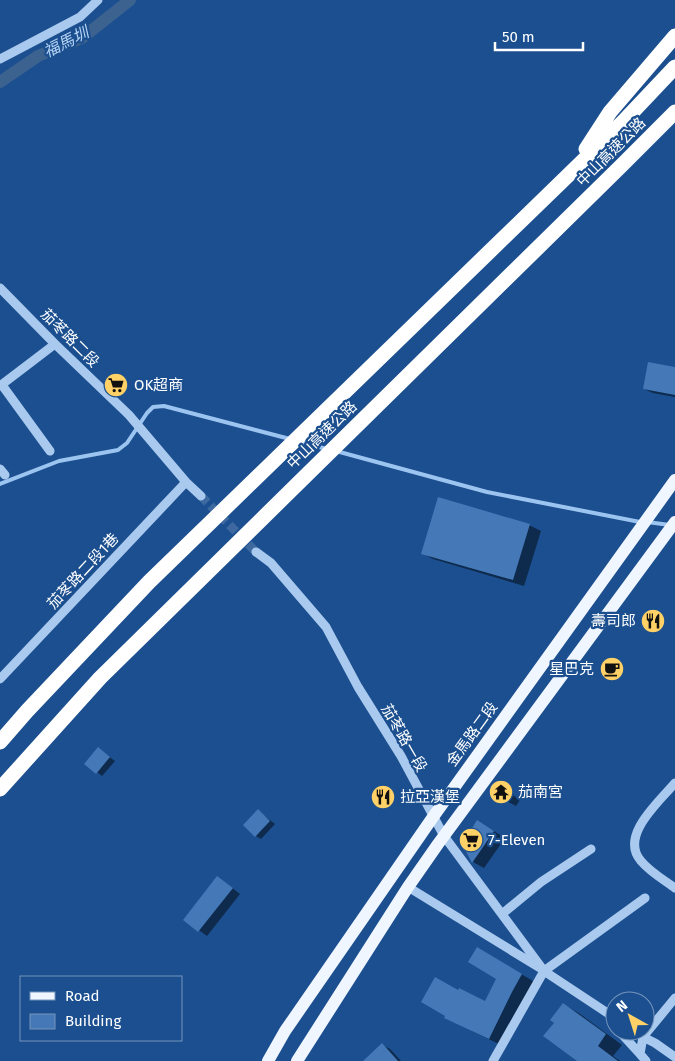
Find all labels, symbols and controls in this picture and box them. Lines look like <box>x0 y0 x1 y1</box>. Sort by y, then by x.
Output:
scale bar <box>495 20 582 52</box>
water label: 福馬圳 <box>40 22 93 61</box>
text: 50 m <box>502 28 535 46</box>
street label: 中山高速公路 <box>573 114 649 190</box>
street label: 茄苳路二段 <box>37 305 103 371</box>
supermarket icon: OK超商 <box>103 372 129 398</box>
place label: OK超商 <box>134 376 183 394</box>
street label: 中山高速公路 <box>283 397 361 473</box>
street label: 茄苳路二段1巷 <box>44 530 122 612</box>
restaurant icon: 壽司郎 <box>640 608 666 634</box>
place label: 壽司郎 <box>591 612 636 630</box>
cafe icon: 星巴克 <box>599 656 625 682</box>
place label: 星巴克 <box>549 660 594 678</box>
street label: 金馬路二段 <box>443 698 501 770</box>
street label: 茄苳路一段 <box>377 701 431 775</box>
temple icon: 茄南宮 <box>488 779 514 805</box>
place label: 茄南宮 <box>518 783 563 801</box>
restaurant icon: 拉亞漢堡 <box>370 784 396 810</box>
place label: 拉亞漢堡 <box>400 788 460 806</box>
supermarket icon: 7-Eleven <box>458 827 484 853</box>
place label: 7-Eleven <box>488 831 545 849</box>
legend <box>20 976 182 1041</box>
text: Road <box>65 987 100 1005</box>
north arrow <box>605 991 655 1041</box>
text: N <box>613 997 631 1016</box>
text: Building <box>65 1012 121 1030</box>

